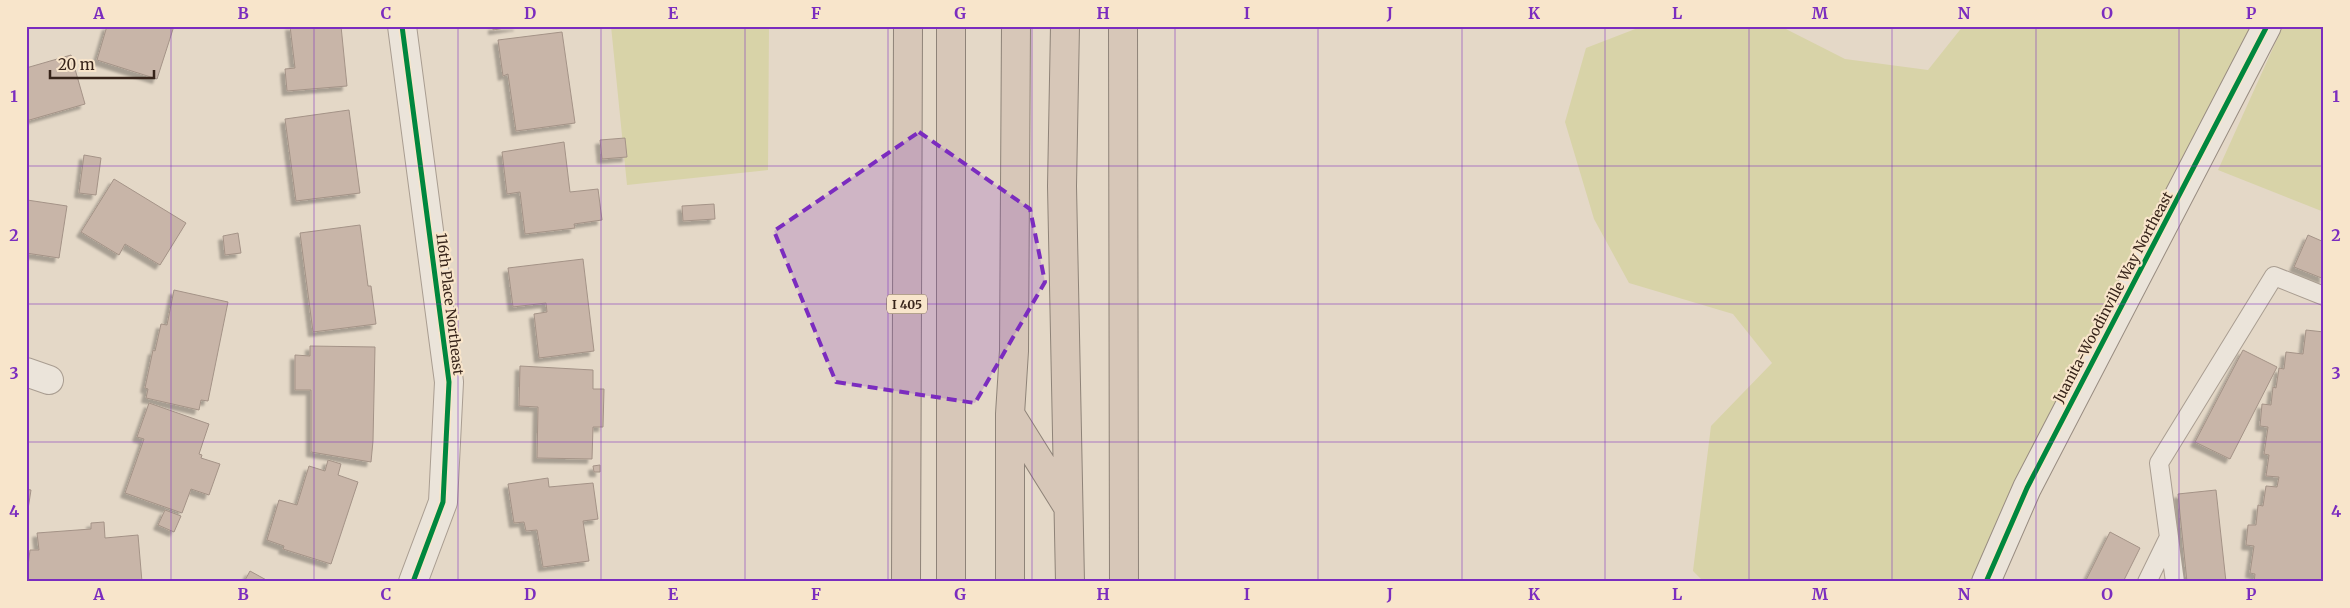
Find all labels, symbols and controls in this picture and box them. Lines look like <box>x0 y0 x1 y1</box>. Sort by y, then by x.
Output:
text: A <box>92 3 105 23</box>
text: B <box>237 3 249 23</box>
text: C <box>381 3 391 23</box>
text: D <box>524 3 536 23</box>
text: E <box>668 3 679 23</box>
text: F <box>811 3 821 23</box>
text: G <box>954 3 966 23</box>
text: H <box>1096 3 1110 23</box>
text: I <box>1244 3 1250 23</box>
text: J <box>1386 3 1393 23</box>
text: K <box>1528 3 1540 23</box>
text: L <box>1672 3 1682 23</box>
text: M <box>1812 3 1829 23</box>
text: N <box>1958 3 1971 23</box>
text: O <box>2101 3 2113 23</box>
text: P <box>2246 3 2257 23</box>
scale bar <box>50 48 154 80</box>
text: 20 m <box>58 55 95 74</box>
text: 1 <box>10 86 18 106</box>
text: 1 <box>2332 86 2340 106</box>
street label: Juanita-Woodinville Way Northeast <box>2049 188 2177 407</box>
text: 2 <box>9 225 19 245</box>
text: 2 <box>2331 225 2341 245</box>
street label: 116th Place Northeast <box>432 232 468 377</box>
road number: I 405 <box>887 294 927 314</box>
text: 3 <box>9 363 19 383</box>
text: 3 <box>2331 363 2341 383</box>
text: 4 <box>9 501 19 521</box>
text: 4 <box>2331 501 2341 521</box>
text: A <box>92 584 105 604</box>
text: B <box>237 584 249 604</box>
text: C <box>381 584 391 604</box>
text: D <box>524 584 536 604</box>
text: E <box>668 584 679 604</box>
text: F <box>811 584 821 604</box>
text: G <box>954 584 966 604</box>
text: H <box>1096 584 1110 604</box>
text: I <box>1244 584 1250 604</box>
text: J <box>1386 584 1393 604</box>
text: K <box>1528 584 1540 604</box>
text: L <box>1672 584 1682 604</box>
text: M <box>1812 584 1829 604</box>
text: N <box>1958 584 1971 604</box>
text: O <box>2101 584 2113 604</box>
text: P <box>2246 584 2257 604</box>

